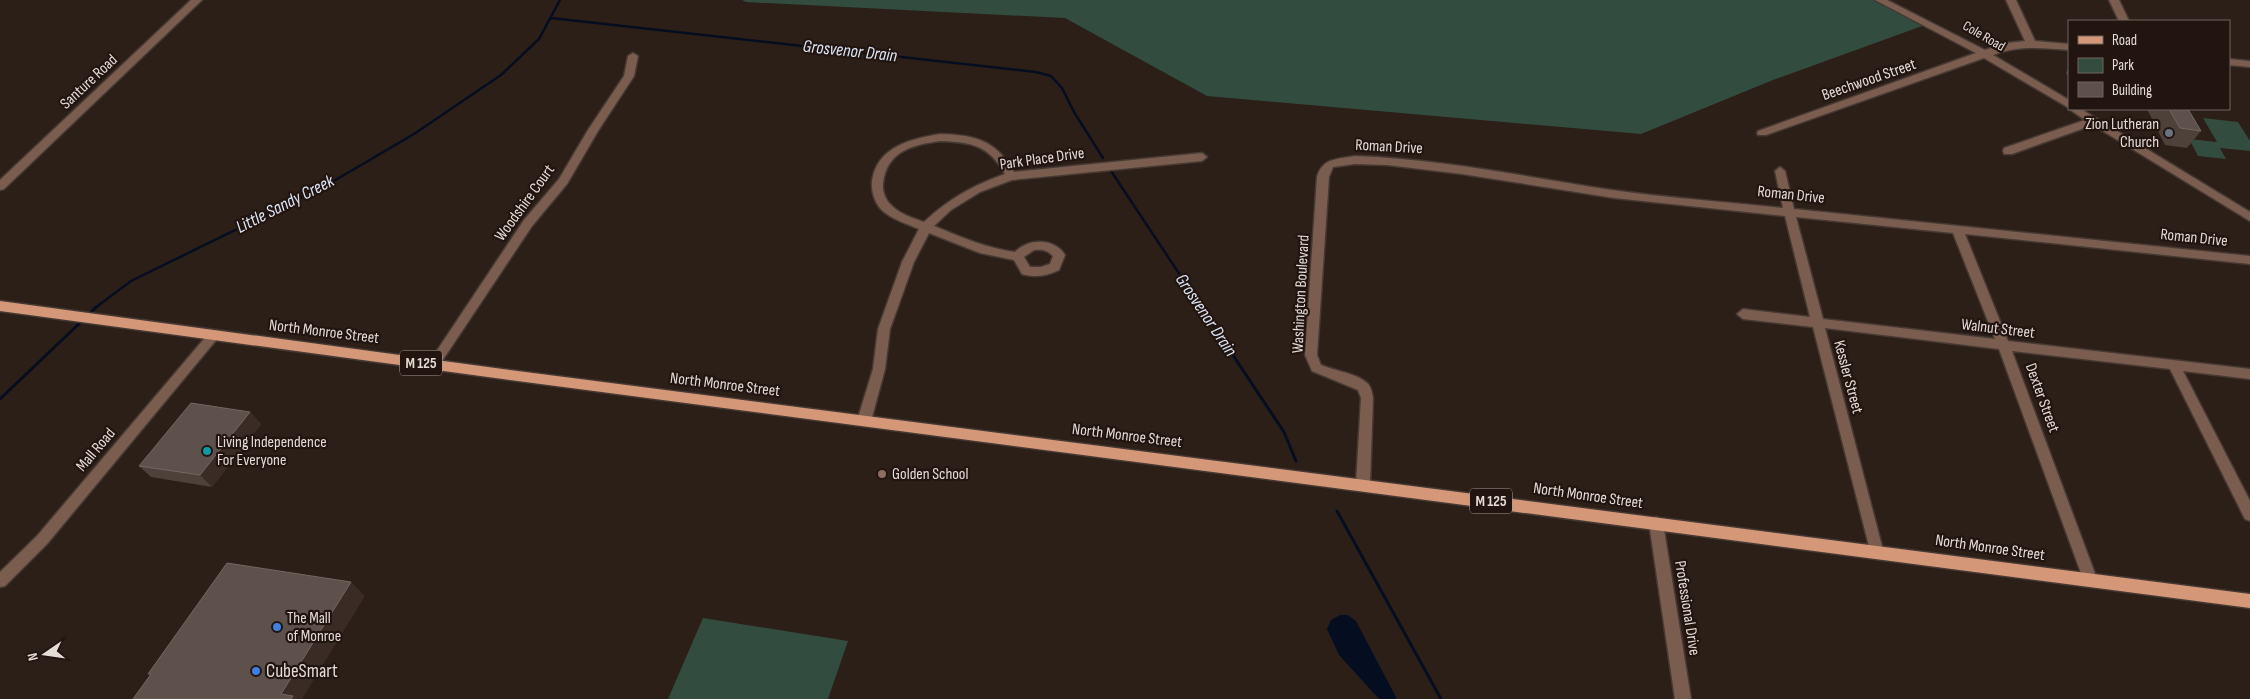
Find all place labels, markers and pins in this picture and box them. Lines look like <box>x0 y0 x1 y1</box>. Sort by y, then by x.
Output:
place label: Zion Lutheran Church <box>2085 115 2159 152</box>
marker: Zion Lutheran Church <box>2163 127 2175 139</box>
place label: Living Independence For Everyone <box>217 433 327 470</box>
marker: Living Independence For Everyone <box>201 445 213 457</box>
place label: Golden School <box>892 465 969 484</box>
marker: Golden School <box>876 468 888 480</box>
place label: The Mall of Monroe <box>287 609 341 646</box>
marker: The Mall of Monroe <box>271 621 283 633</box>
place label: CubeSmart <box>266 660 338 683</box>
marker: CubeSmart <box>250 665 262 677</box>

